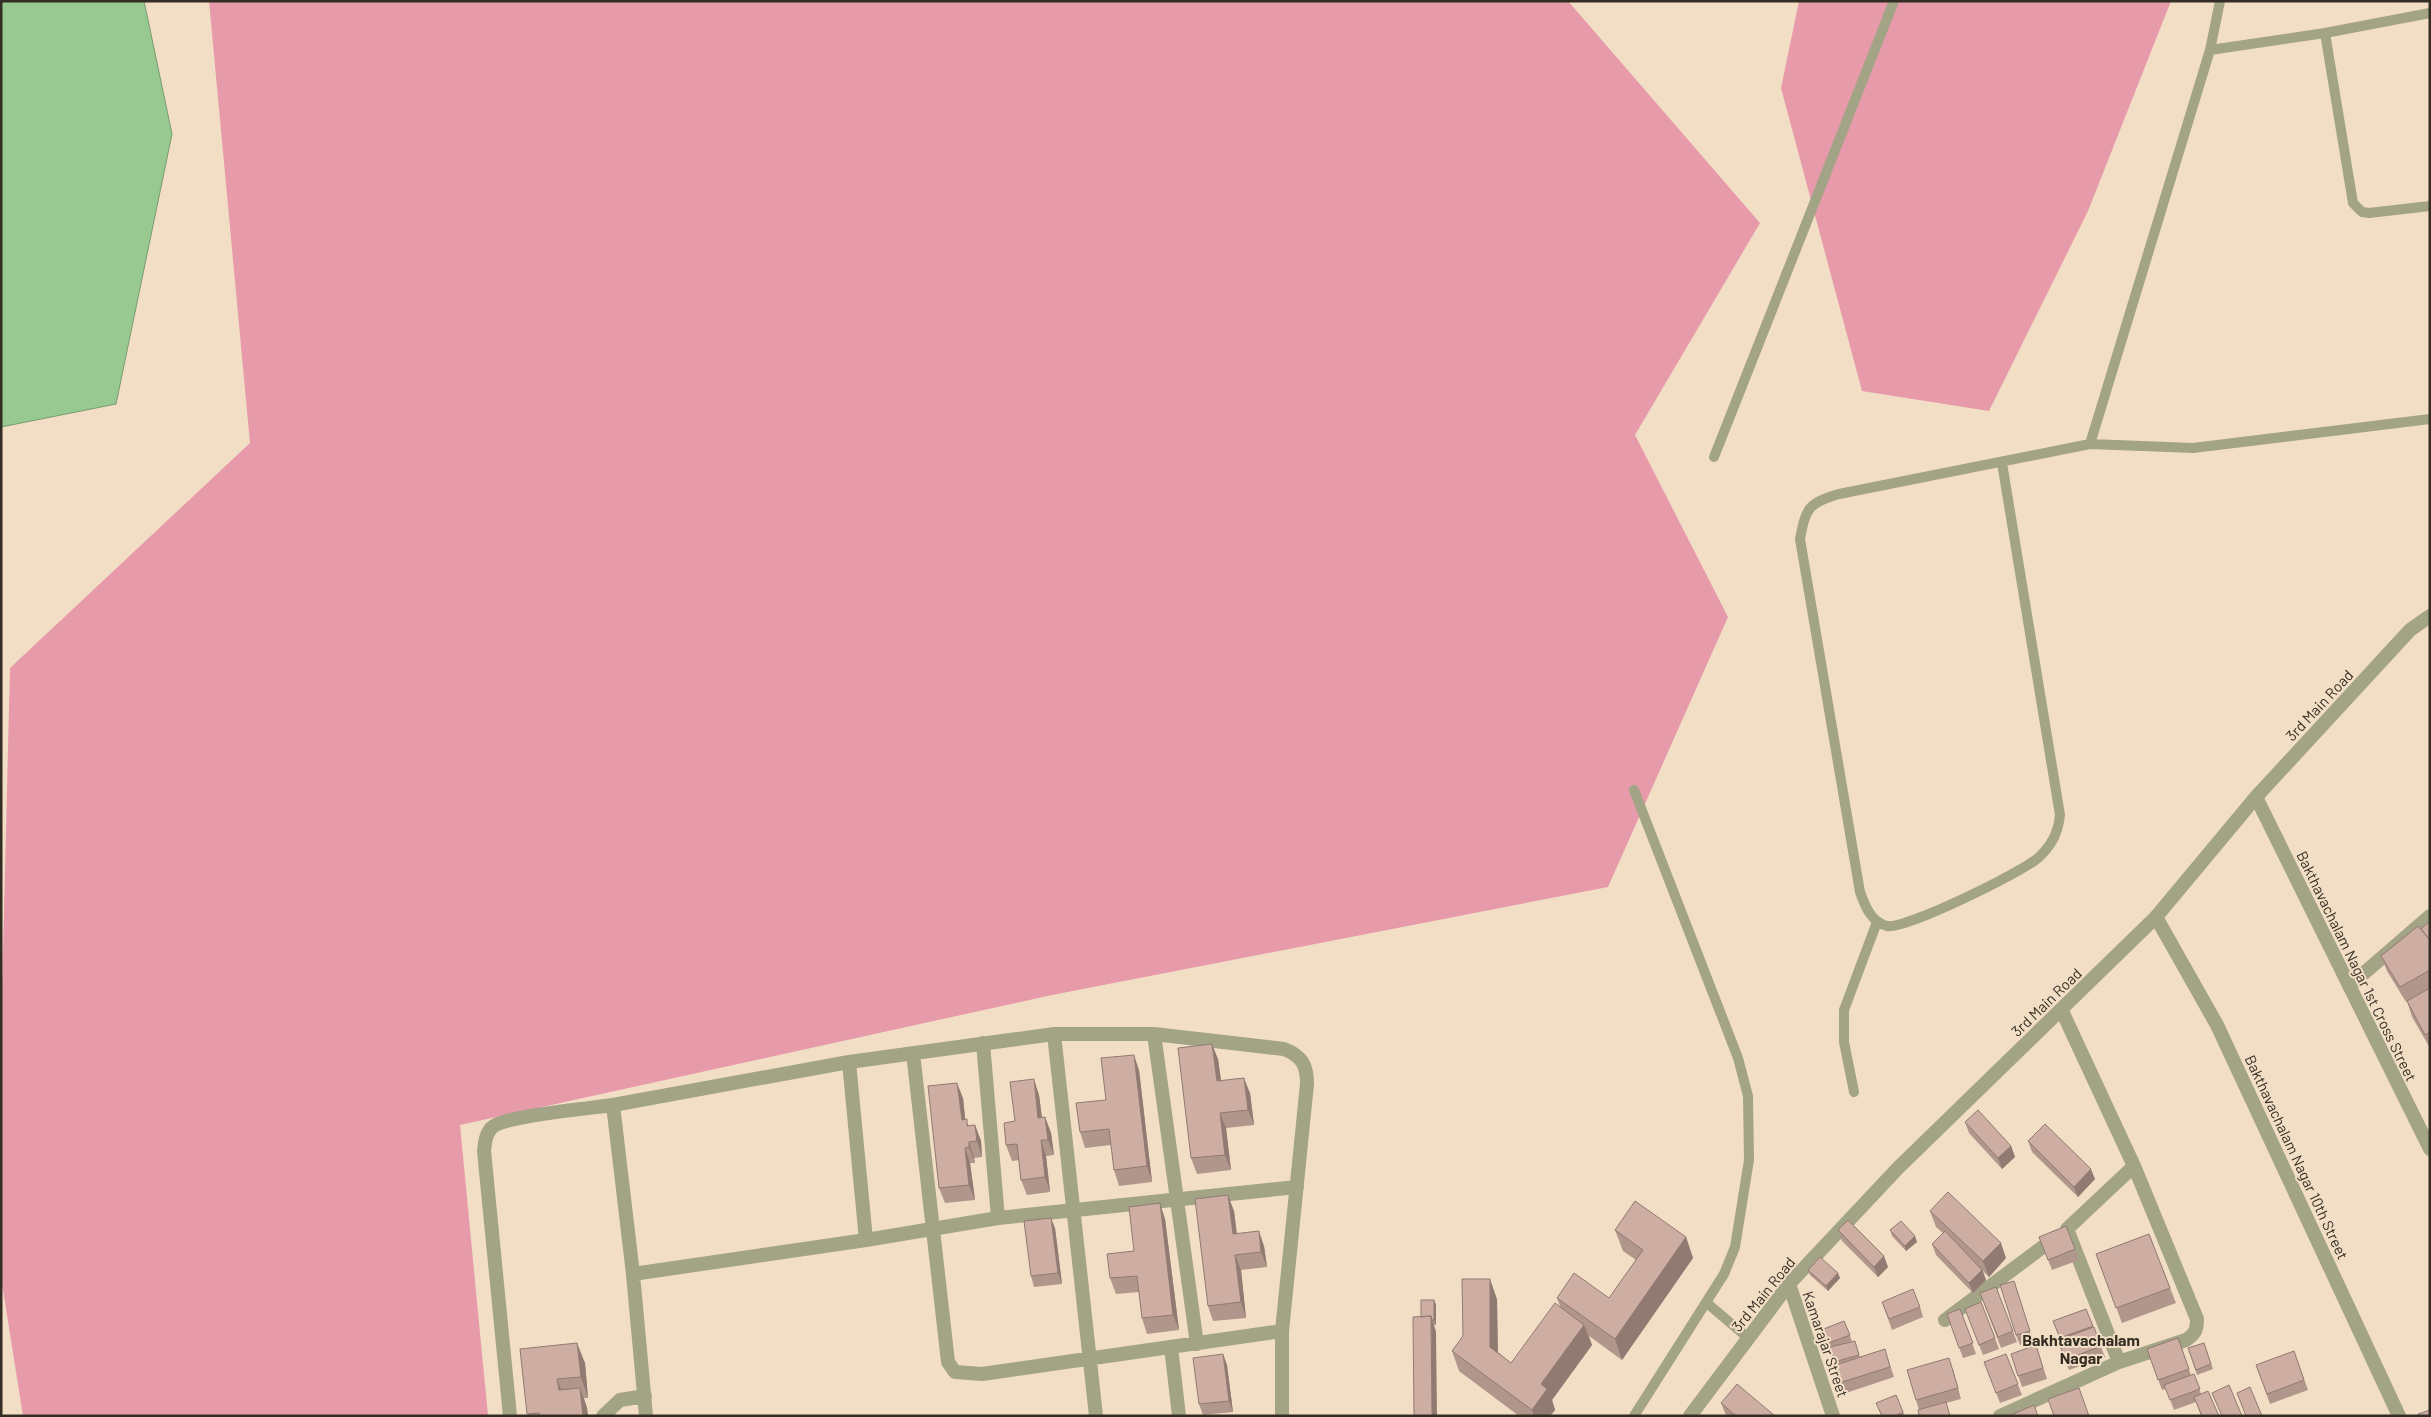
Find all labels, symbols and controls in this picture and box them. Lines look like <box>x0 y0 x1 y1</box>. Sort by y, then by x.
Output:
street label: 3rd Main Road <box>2281 666 2357 744</box>
street label: Bakthavachalam Nagar 1st Cross Street <box>2293 848 2421 1084</box>
street label: 3rd Main Road <box>2007 964 2085 1040</box>
street label: Bakthavachalam Nagar 10th Street <box>2242 1052 2352 1262</box>
street label: 3rd Main Road <box>1727 1253 1799 1335</box>
street label: Kamarajar Street <box>1799 1289 1853 1399</box>
district label: Bakhtavachalam Nagar <box>2022 1330 2140 1367</box>

